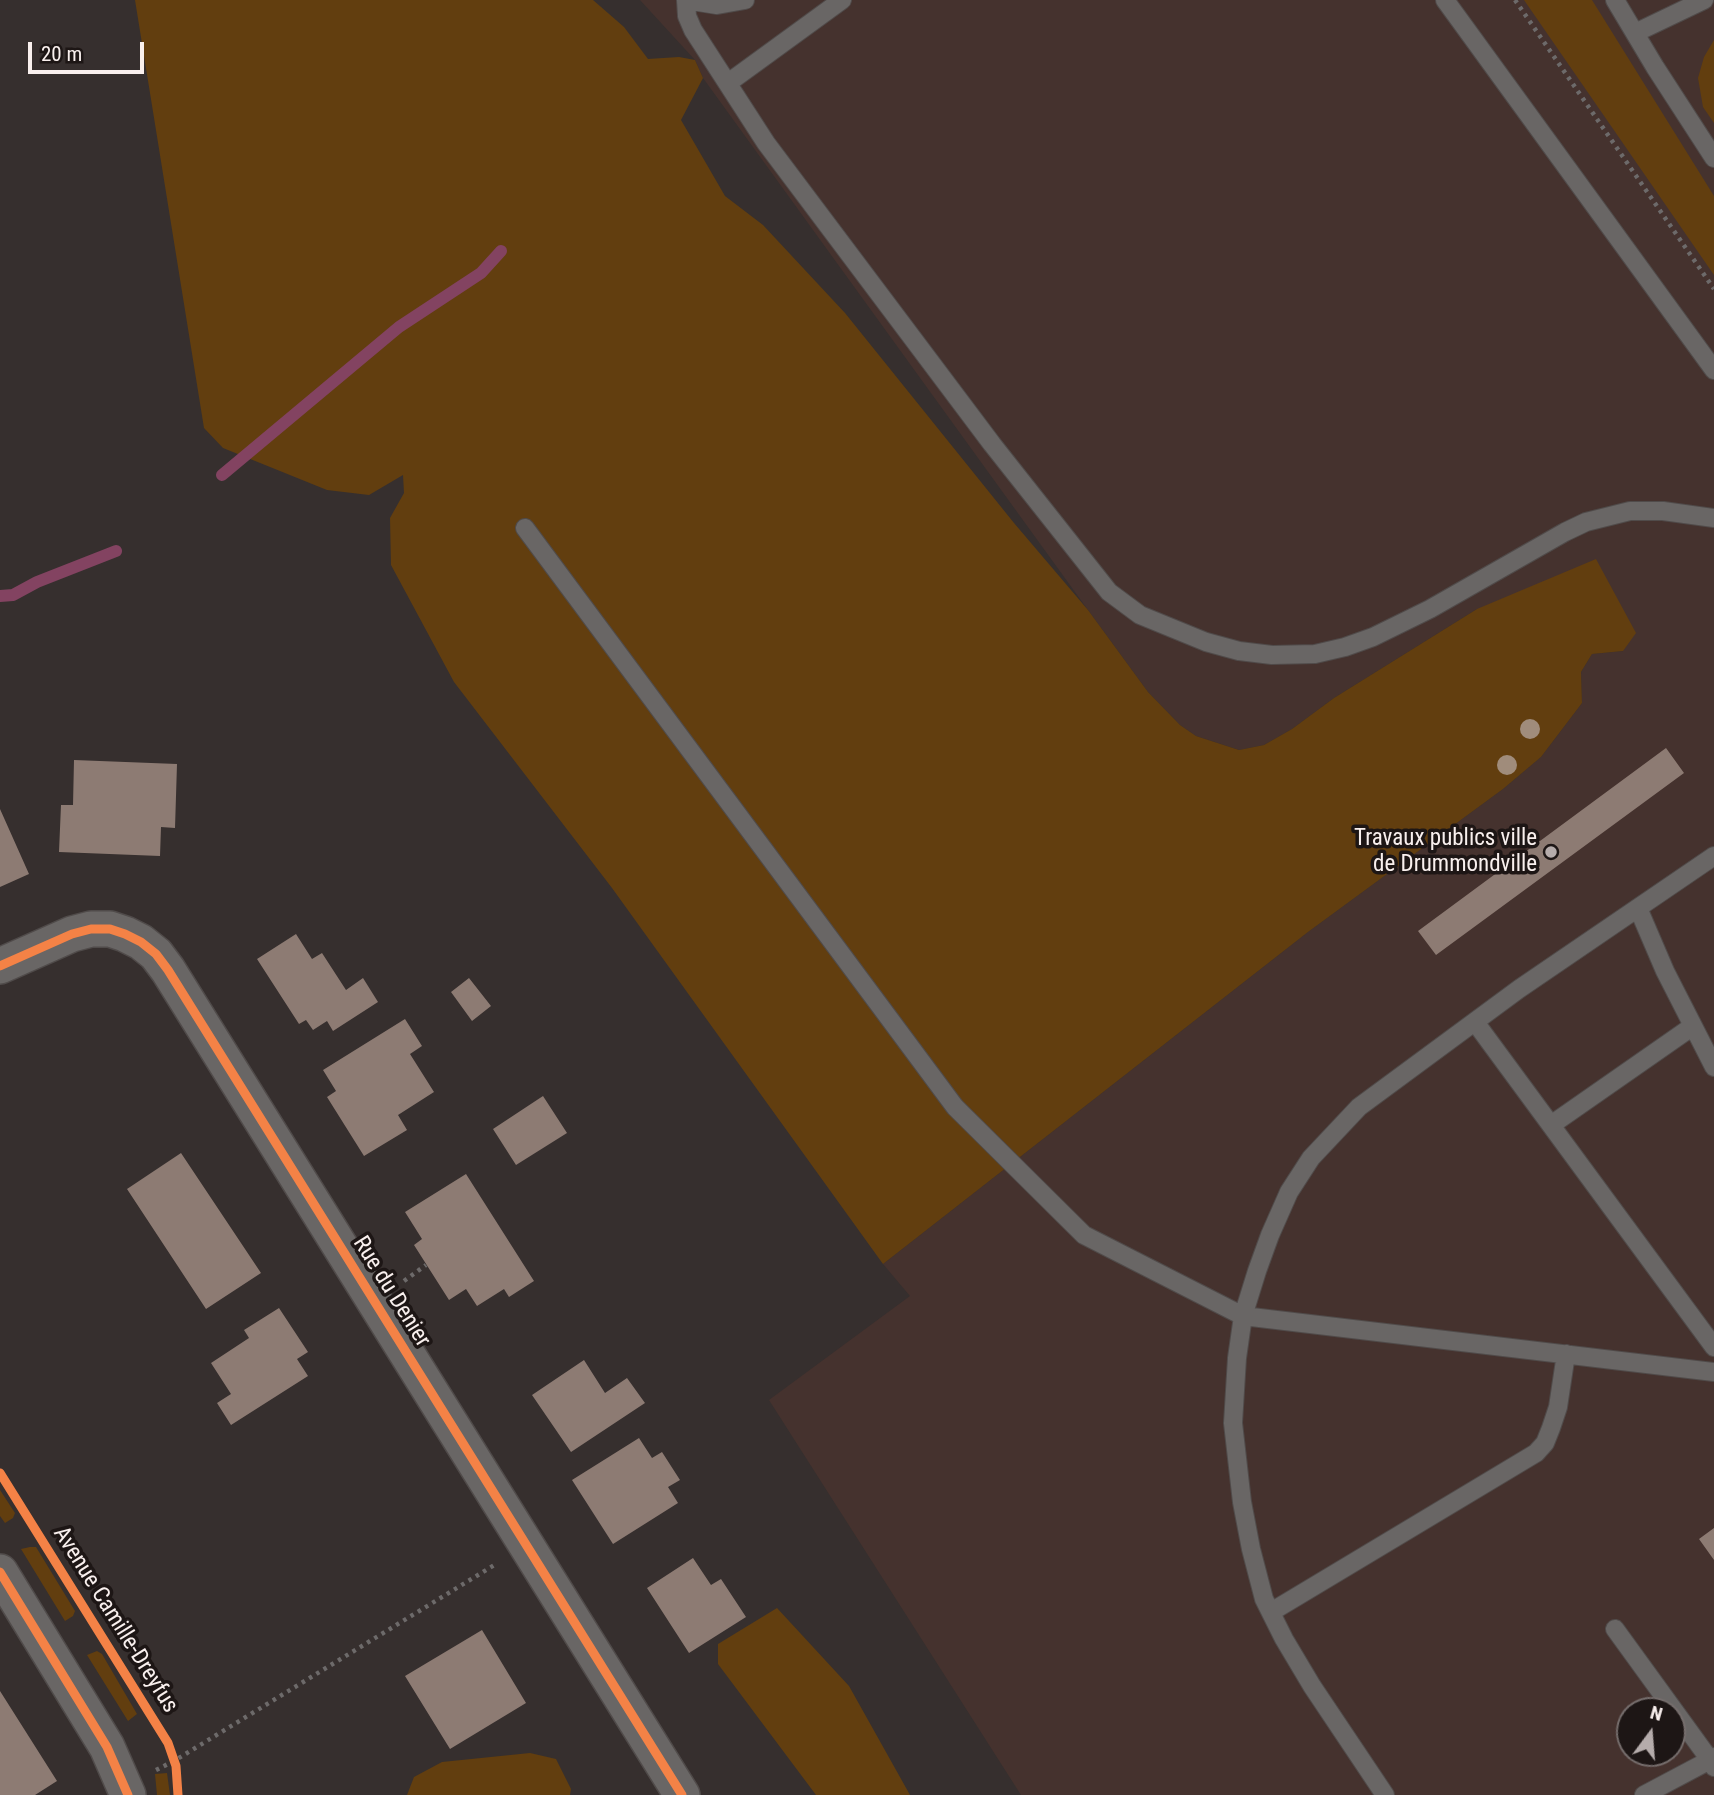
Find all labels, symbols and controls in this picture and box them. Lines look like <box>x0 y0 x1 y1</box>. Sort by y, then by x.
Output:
scale bar <box>32 28 147 72</box>
text: 20 m <box>41 42 82 66</box>
place label: Travaux publics ville de Drummondville <box>1354 825 1537 879</box>
marker: Travaux publics ville de Drummondville <box>1543 844 1559 860</box>
street label: Rue du Denier <box>346 1232 436 1352</box>
street label: Avenue Camille-Dreyfus <box>47 1522 183 1718</box>
north arrow <box>1616 1697 1686 1767</box>
text: N <box>1648 1701 1665 1726</box>

